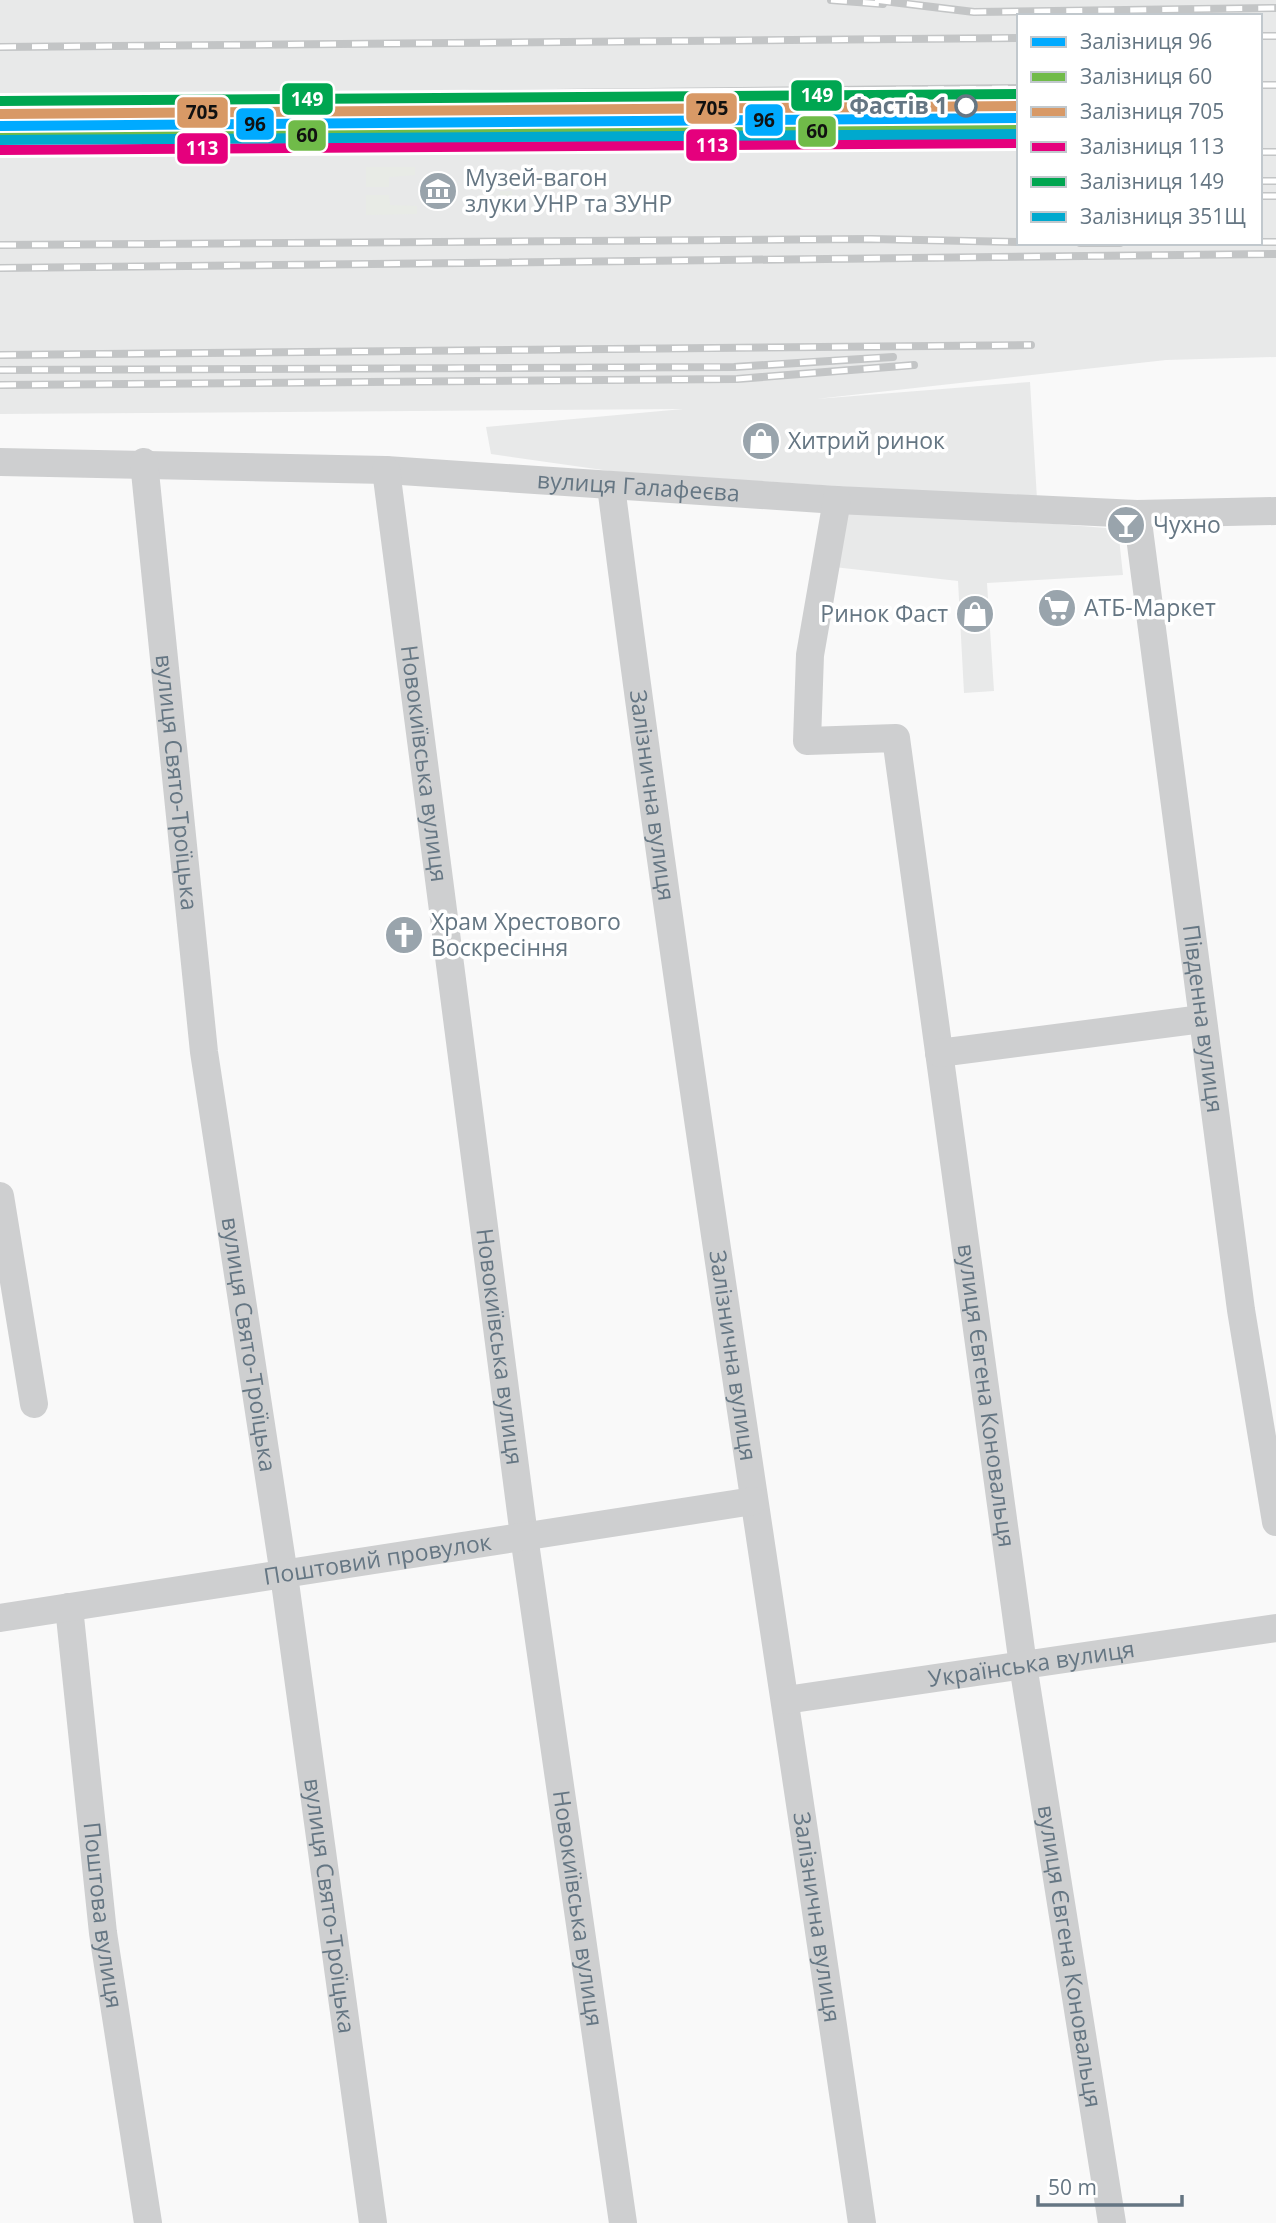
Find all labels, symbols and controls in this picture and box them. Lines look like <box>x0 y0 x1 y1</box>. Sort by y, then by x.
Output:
legend <box>1017 14 1262 245</box>
text: Залізниця 96 <box>1080 27 1212 55</box>
text: Залізниця 60 <box>1080 62 1212 90</box>
line badge: 149 <box>790 79 843 112</box>
line badge: 149 <box>281 82 334 116</box>
text: 149 <box>801 82 833 108</box>
text: 149 <box>291 86 323 112</box>
place label: Фастів 1 <box>849 89 948 121</box>
line badge: 705 <box>685 92 738 125</box>
text: 705 <box>696 95 728 121</box>
marker: Фастів 1 <box>955 95 977 117</box>
line badge: 705 <box>176 96 229 129</box>
text: Залізниця 705 <box>1080 97 1224 125</box>
text: 705 <box>186 99 218 125</box>
line badge: 96 <box>744 103 784 137</box>
line badge: 96 <box>235 107 275 141</box>
text: 96 <box>753 107 775 133</box>
text: 96 <box>244 111 266 137</box>
line badge: 60 <box>797 115 837 148</box>
text: 60 <box>806 118 828 144</box>
line badge: 60 <box>287 119 327 152</box>
text: 60 <box>296 122 318 148</box>
line badge: 113 <box>685 128 738 162</box>
line badge: 113 <box>176 132 229 165</box>
text: 113 <box>696 132 728 158</box>
text: Залізниця 113 <box>1080 132 1224 160</box>
text: 113 <box>186 135 218 161</box>
place label: Музей-вагон злуки УНР та ЗУНР <box>465 161 672 219</box>
text: Залізниця 149 <box>1080 167 1224 195</box>
museum icon: Музей-вагон злуки УНР та ЗУНР <box>417 170 459 212</box>
text: Залізниця 351Щ <box>1080 202 1246 230</box>
shop icon: Хитрий ринок <box>740 420 782 462</box>
place label: Хитрий ринок <box>788 424 945 456</box>
street label: вулиця Галафеєва <box>536 463 741 508</box>
bar icon: Чухно <box>1105 504 1147 546</box>
place label: Чухно <box>1153 508 1221 540</box>
supermarket icon: АТБ-Маркет <box>1036 587 1078 629</box>
place label: АТБ-Маркет <box>1084 591 1216 623</box>
shop icon: Ринок Фаст <box>954 593 996 635</box>
place label: Ринок Фаст <box>820 597 948 629</box>
street label: Новокиївська вулиця <box>394 643 456 884</box>
street label: вулиця Свято-Троїцька <box>149 653 207 912</box>
street label: Залізнична вулиця <box>623 688 684 903</box>
place label: Храм Хрестового Воскресіння <box>431 905 621 963</box>
church icon: Храм Хрестового Воскресіння <box>383 914 425 956</box>
street label: Південна вулиця <box>1176 923 1232 1115</box>
street label: вулиця Свято-Троїцька <box>214 1215 285 1474</box>
street label: Новокиївська вулиця <box>469 1226 532 1467</box>
street label: вулиця Євгена Коновальця <box>950 1242 1024 1549</box>
street label: Залізнична вулиця <box>702 1248 765 1463</box>
street label: Поштовий провулок <box>261 1525 494 1592</box>
street label: Українська вулиця <box>926 1632 1137 1694</box>
street label: вулиця Свято-Троїцька <box>297 1776 364 2035</box>
street label: Новокиївська вулиця <box>546 1788 611 2028</box>
street label: вулиця Євгена Коновальця <box>1031 1802 1110 2110</box>
street label: Залізнична вулиця <box>786 1810 849 2025</box>
street label: Поштова вулиця <box>77 1820 131 2010</box>
scale bar <box>1038 2164 1182 2208</box>
text: 50 m <box>1048 2173 1097 2201</box>

